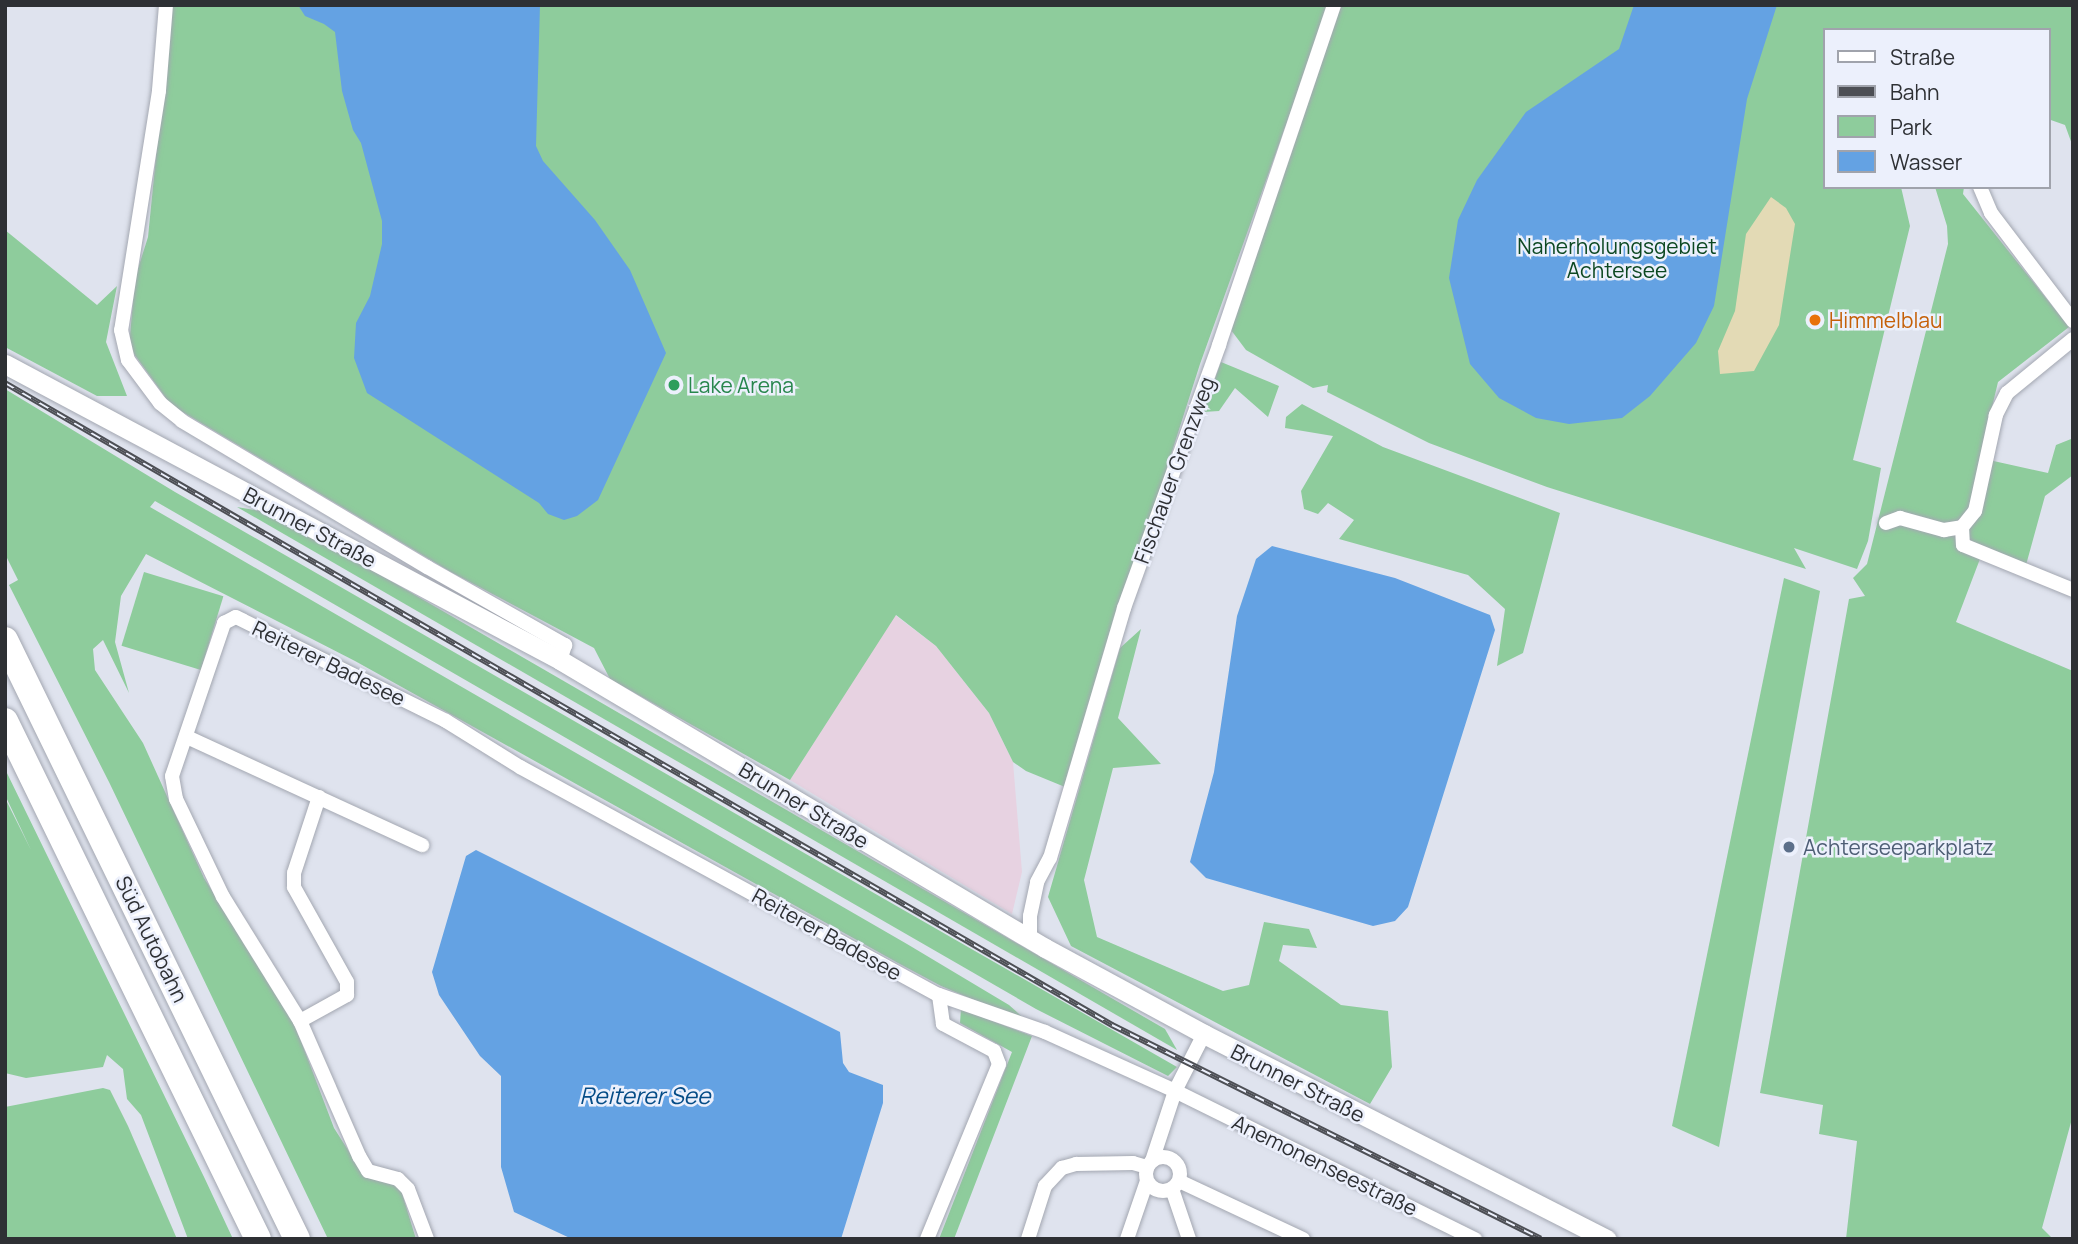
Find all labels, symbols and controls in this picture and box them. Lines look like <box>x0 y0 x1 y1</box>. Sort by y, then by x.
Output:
legend <box>1822 28 2050 189</box>
text: Straße <box>1890 43 1955 71</box>
text: Bahn <box>1890 78 1940 106</box>
text: Park <box>1890 113 1932 141</box>
text: Wasser <box>1890 148 1962 176</box>
park label: Naherholungsgebiet Achtersee <box>1517 233 1717 283</box>
place label: Himmelblau <box>1829 307 1942 333</box>
marker: Himmelblau <box>1807 312 1823 328</box>
place label: Lake Arena <box>688 372 794 398</box>
street label: Fischauer Grenzweg <box>1128 373 1220 567</box>
marker: Lake Arena <box>666 377 682 393</box>
street label: Brunner Straße <box>239 481 381 573</box>
street label: Reiterer Badesee <box>248 615 410 711</box>
street label: Brunner Straße <box>735 756 873 854</box>
place label: Achterseeparkplatz <box>1803 834 1994 860</box>
marker: Achterseeparkplatz <box>1781 839 1797 855</box>
street label: Süd Autobahn <box>111 872 193 1006</box>
street label: Reiterer Badesee <box>748 883 906 985</box>
street label: Brunner Straße <box>1227 1038 1369 1128</box>
water label: Reiterer See <box>580 1081 710 1109</box>
street label: Anemonenseestraße <box>1228 1109 1422 1221</box>

